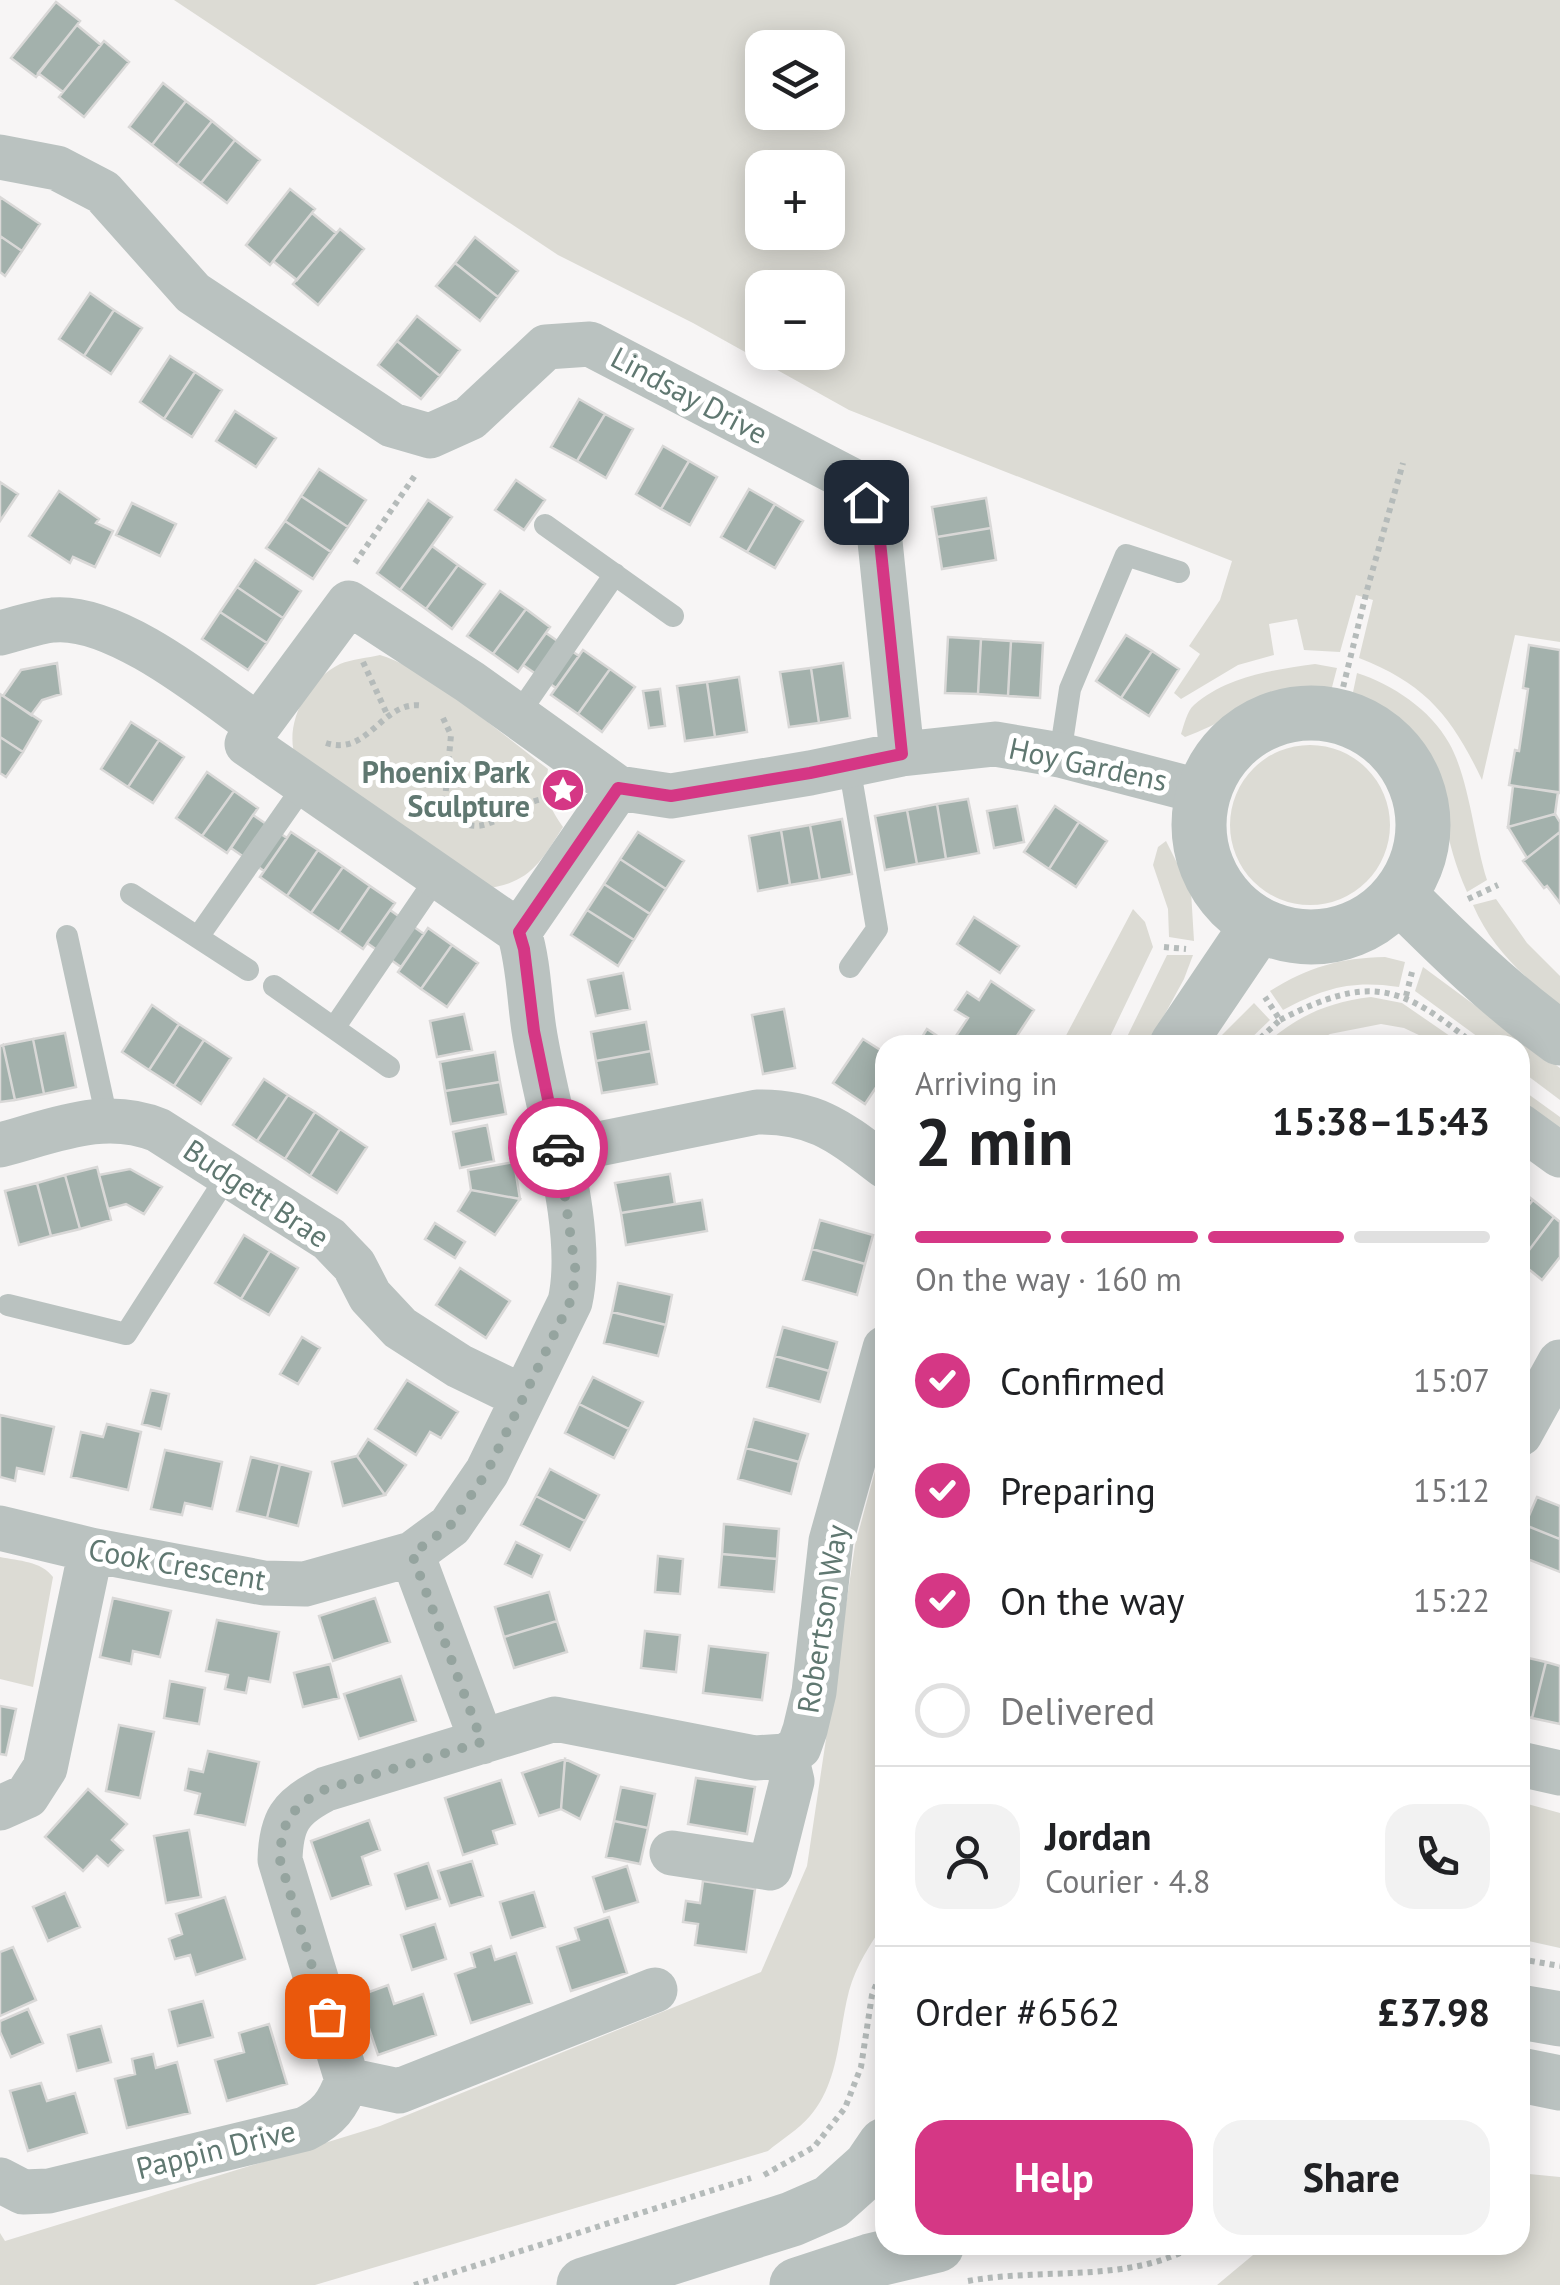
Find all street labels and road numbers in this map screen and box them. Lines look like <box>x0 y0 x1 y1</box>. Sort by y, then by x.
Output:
street label: Lindsay Drive <box>605 337 775 452</box>
street label: Hoy Gardens <box>1006 728 1171 799</box>
street label: Budgett Brae <box>177 1130 337 1256</box>
street label: Robertson Way <box>787 1522 856 1716</box>
street label: Cook Crescent <box>86 1529 269 1598</box>
street label: Pappin Drive <box>132 2110 299 2187</box>

